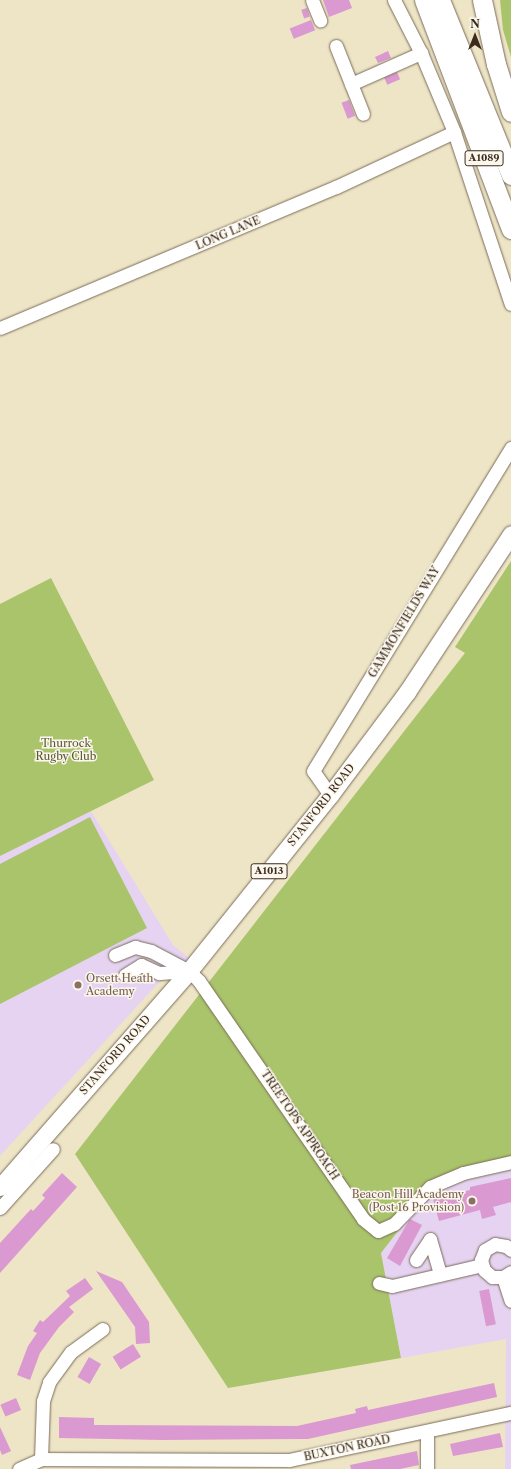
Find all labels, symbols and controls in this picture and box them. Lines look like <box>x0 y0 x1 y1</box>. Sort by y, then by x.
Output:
north arrow <box>455 16 495 56</box>
text: N <box>470 17 480 31</box>
road number: A1089 <box>464 150 504 166</box>
street label: LONG LANE <box>194 213 262 253</box>
street label: GAMMONFIELDS WAY <box>365 564 443 680</box>
park label: Thurrock Rugby Club <box>35 737 97 763</box>
street label: STANFORD ROAD <box>285 761 357 849</box>
road number: A1013 <box>250 863 288 879</box>
place label: Orsett Heath Academy <box>86 972 153 998</box>
marker: Orsett Heath Academy <box>73 980 83 990</box>
street label: STANFORD ROAD <box>77 1013 153 1097</box>
street label: TREETOPS APPROACH <box>258 1067 342 1183</box>
place label: Beacon Hill Academy (Post 16 Provision) <box>351 1188 464 1214</box>
marker: Beacon Hill Academy (Post 16 Provision) <box>467 1196 477 1206</box>
street label: BUXTON ROAD <box>303 1432 391 1464</box>

